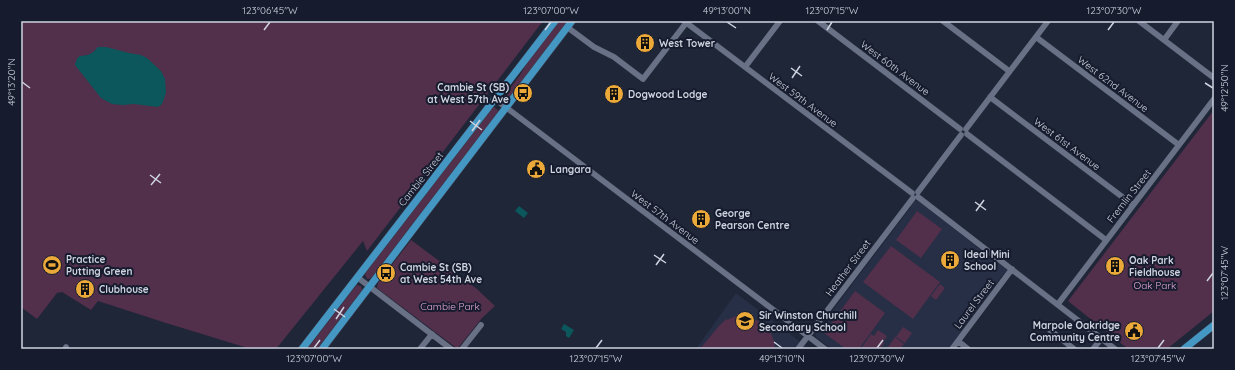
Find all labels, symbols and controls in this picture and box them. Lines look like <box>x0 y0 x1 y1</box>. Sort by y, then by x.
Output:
text: 123°06'45"W <box>242 4 298 17</box>
text: 123°07'00"W <box>523 4 579 17</box>
text: 49°13'00"N <box>703 4 751 17</box>
text: 123°07'15"W <box>806 4 859 17</box>
text: 123°07'30"W <box>1087 4 1142 17</box>
building icon: West Tower <box>634 32 656 54</box>
place label: West Tower <box>659 37 716 50</box>
street label: West 60th Avenue <box>858 38 932 98</box>
street label: West 62nd Avenue <box>1075 53 1151 115</box>
text: 49°13'20"N <box>5 58 18 106</box>
text: 49°12'50"N <box>1218 64 1231 112</box>
street label: West 59th Avenue <box>766 70 840 130</box>
place label: Cambie St (SB) at West 57th Ave <box>427 81 509 106</box>
bus stop icon: Cambie St (SB) at West 57th Ave <box>512 82 534 104</box>
building icon: Dogwood Lodge <box>603 83 625 105</box>
place label: Dogwood Lodge <box>628 88 707 101</box>
street label: West 61st Avenue <box>1031 115 1103 173</box>
street label: Cambie Street <box>396 149 447 209</box>
public building icon: Langara <box>525 158 547 180</box>
place label: Langara <box>550 163 591 176</box>
street label: Fremlin Street <box>1104 166 1154 225</box>
street label: West 57th Avenue <box>628 187 702 247</box>
place label: George Pearson Centre <box>715 207 790 232</box>
building icon: George Pearson Centre <box>690 208 712 230</box>
street label: Heather Street <box>822 237 874 299</box>
text: 123°07'45"W <box>1218 245 1231 300</box>
place label: Ideal Mini School <box>964 248 1010 273</box>
building icon: Ideal Mini School <box>939 249 961 271</box>
place label: Practice Putting Green <box>66 253 132 278</box>
sports icon: Practice Putting Green <box>41 254 63 276</box>
place label: Oak Park Fieldhouse <box>1129 254 1181 279</box>
building icon: Oak Park Fieldhouse <box>1104 255 1126 277</box>
place label: Cambie St (SB) at West 54th Ave <box>400 261 482 286</box>
bus stop icon: Cambie St (SB) at West 54th Ave <box>375 262 397 284</box>
street label: Laurel Street <box>951 276 997 331</box>
building icon: Clubhouse <box>74 278 96 300</box>
park label: Oak Park <box>1134 279 1176 292</box>
place label: Clubhouse <box>99 283 149 296</box>
park label: Cambie Park <box>420 300 480 313</box>
place label: Sir Winston Churchill Secondary School <box>759 309 857 334</box>
school or university icon: Sir Winston Churchill Secondary School <box>734 310 756 332</box>
place label: Marpole Oakridge Community Centre <box>1030 319 1120 344</box>
public building icon: Marpole Oakridge Community Centre <box>1123 320 1145 342</box>
text: 123°07'00"W <box>286 352 342 365</box>
text: 123°07'15"W <box>570 352 623 365</box>
text: 49°13'10"N <box>759 352 805 365</box>
text: 123°07'30"W <box>850 352 905 365</box>
text: 123°07'45"W <box>1131 352 1186 365</box>

